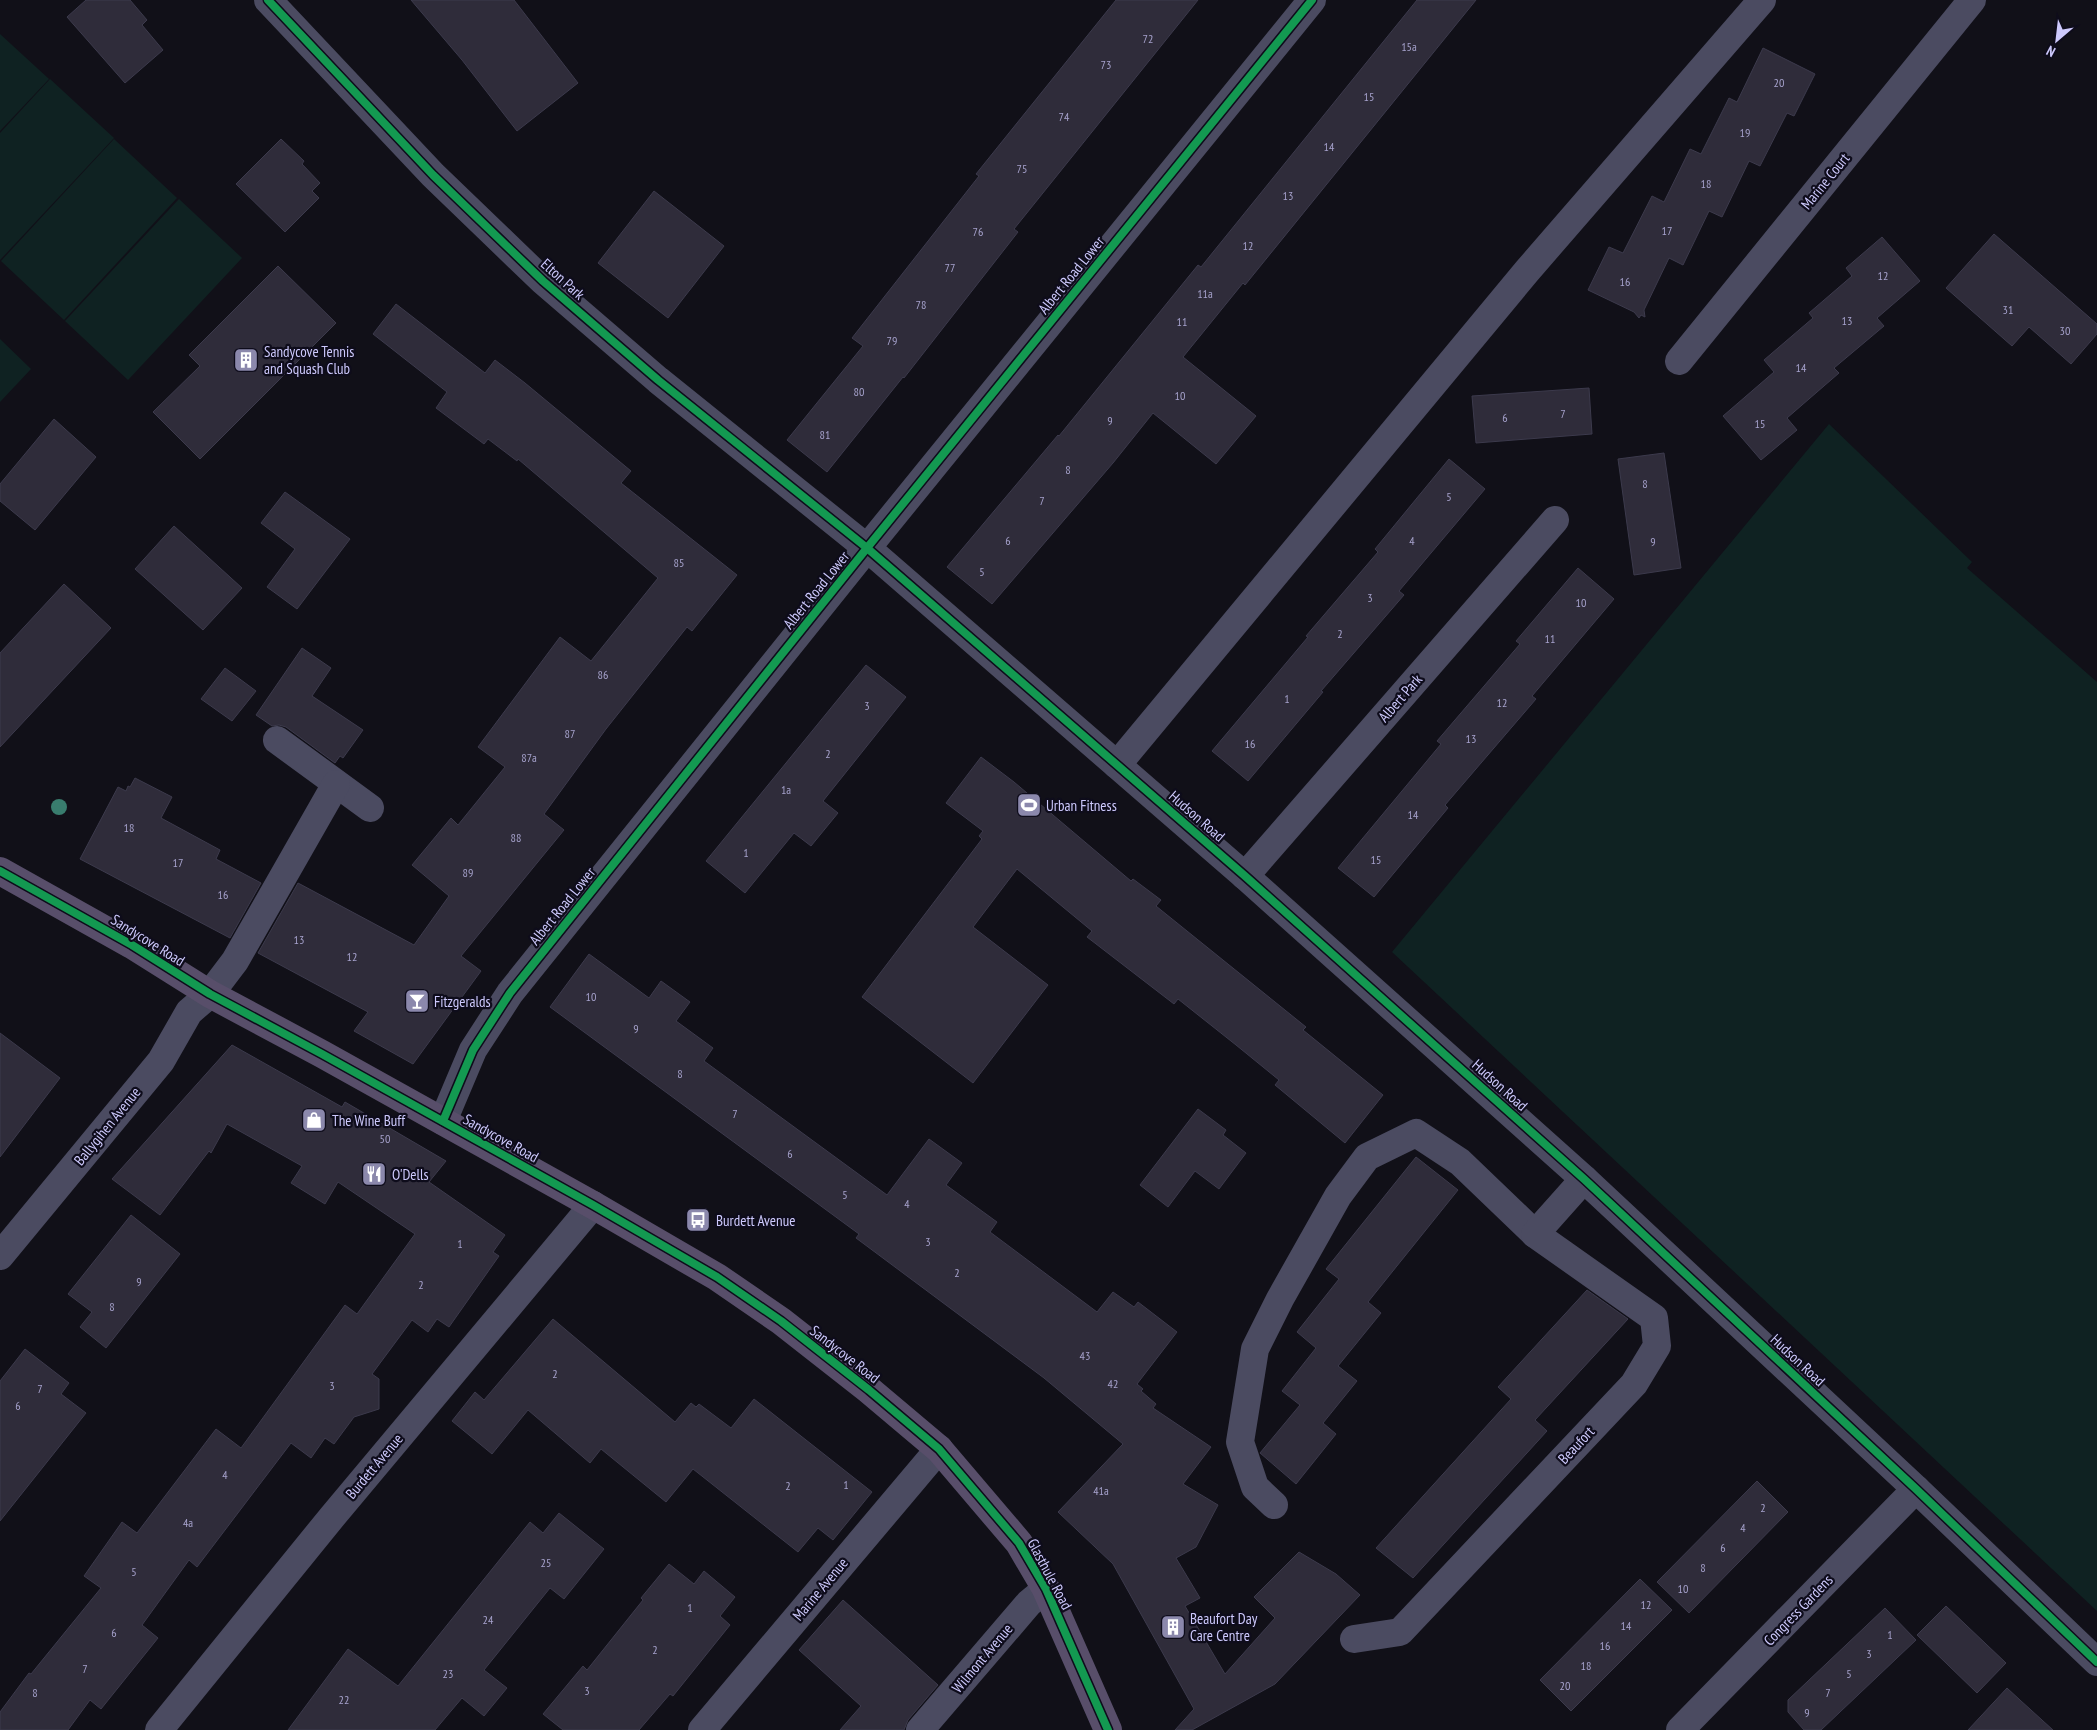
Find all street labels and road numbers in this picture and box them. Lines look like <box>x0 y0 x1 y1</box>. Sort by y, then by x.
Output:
street label: Marine Court <box>1797 149 1853 213</box>
street label: Albert Road Lower <box>1034 232 1109 318</box>
street label: Elton Park <box>537 254 589 304</box>
street label: Albert Road Lower <box>779 547 854 633</box>
street label: Albert Park <box>1374 670 1426 726</box>
street label: Hudson Road <box>1165 787 1229 845</box>
street label: Albert Road Lower <box>525 863 600 949</box>
street label: Sandycove Road <box>108 910 188 970</box>
street label: Hudson Road <box>1468 1055 1532 1115</box>
street label: Ballygihen Avenue <box>70 1083 144 1169</box>
street label: Sandycove Road <box>460 1109 542 1167</box>
street label: Sandycove Road <box>806 1321 884 1387</box>
street label: Hudson Road <box>1767 1330 1829 1390</box>
street label: Beaufort <box>1554 1422 1598 1468</box>
street label: Burdett Avenue <box>341 1430 407 1502</box>
street label: Glasthule Road <box>1023 1535 1077 1613</box>
street label: Marine Avenue <box>788 1554 852 1624</box>
street label: Congress Gardens <box>1759 1571 1837 1649</box>
street label: Wilmont Avenue <box>948 1620 1016 1696</box>

